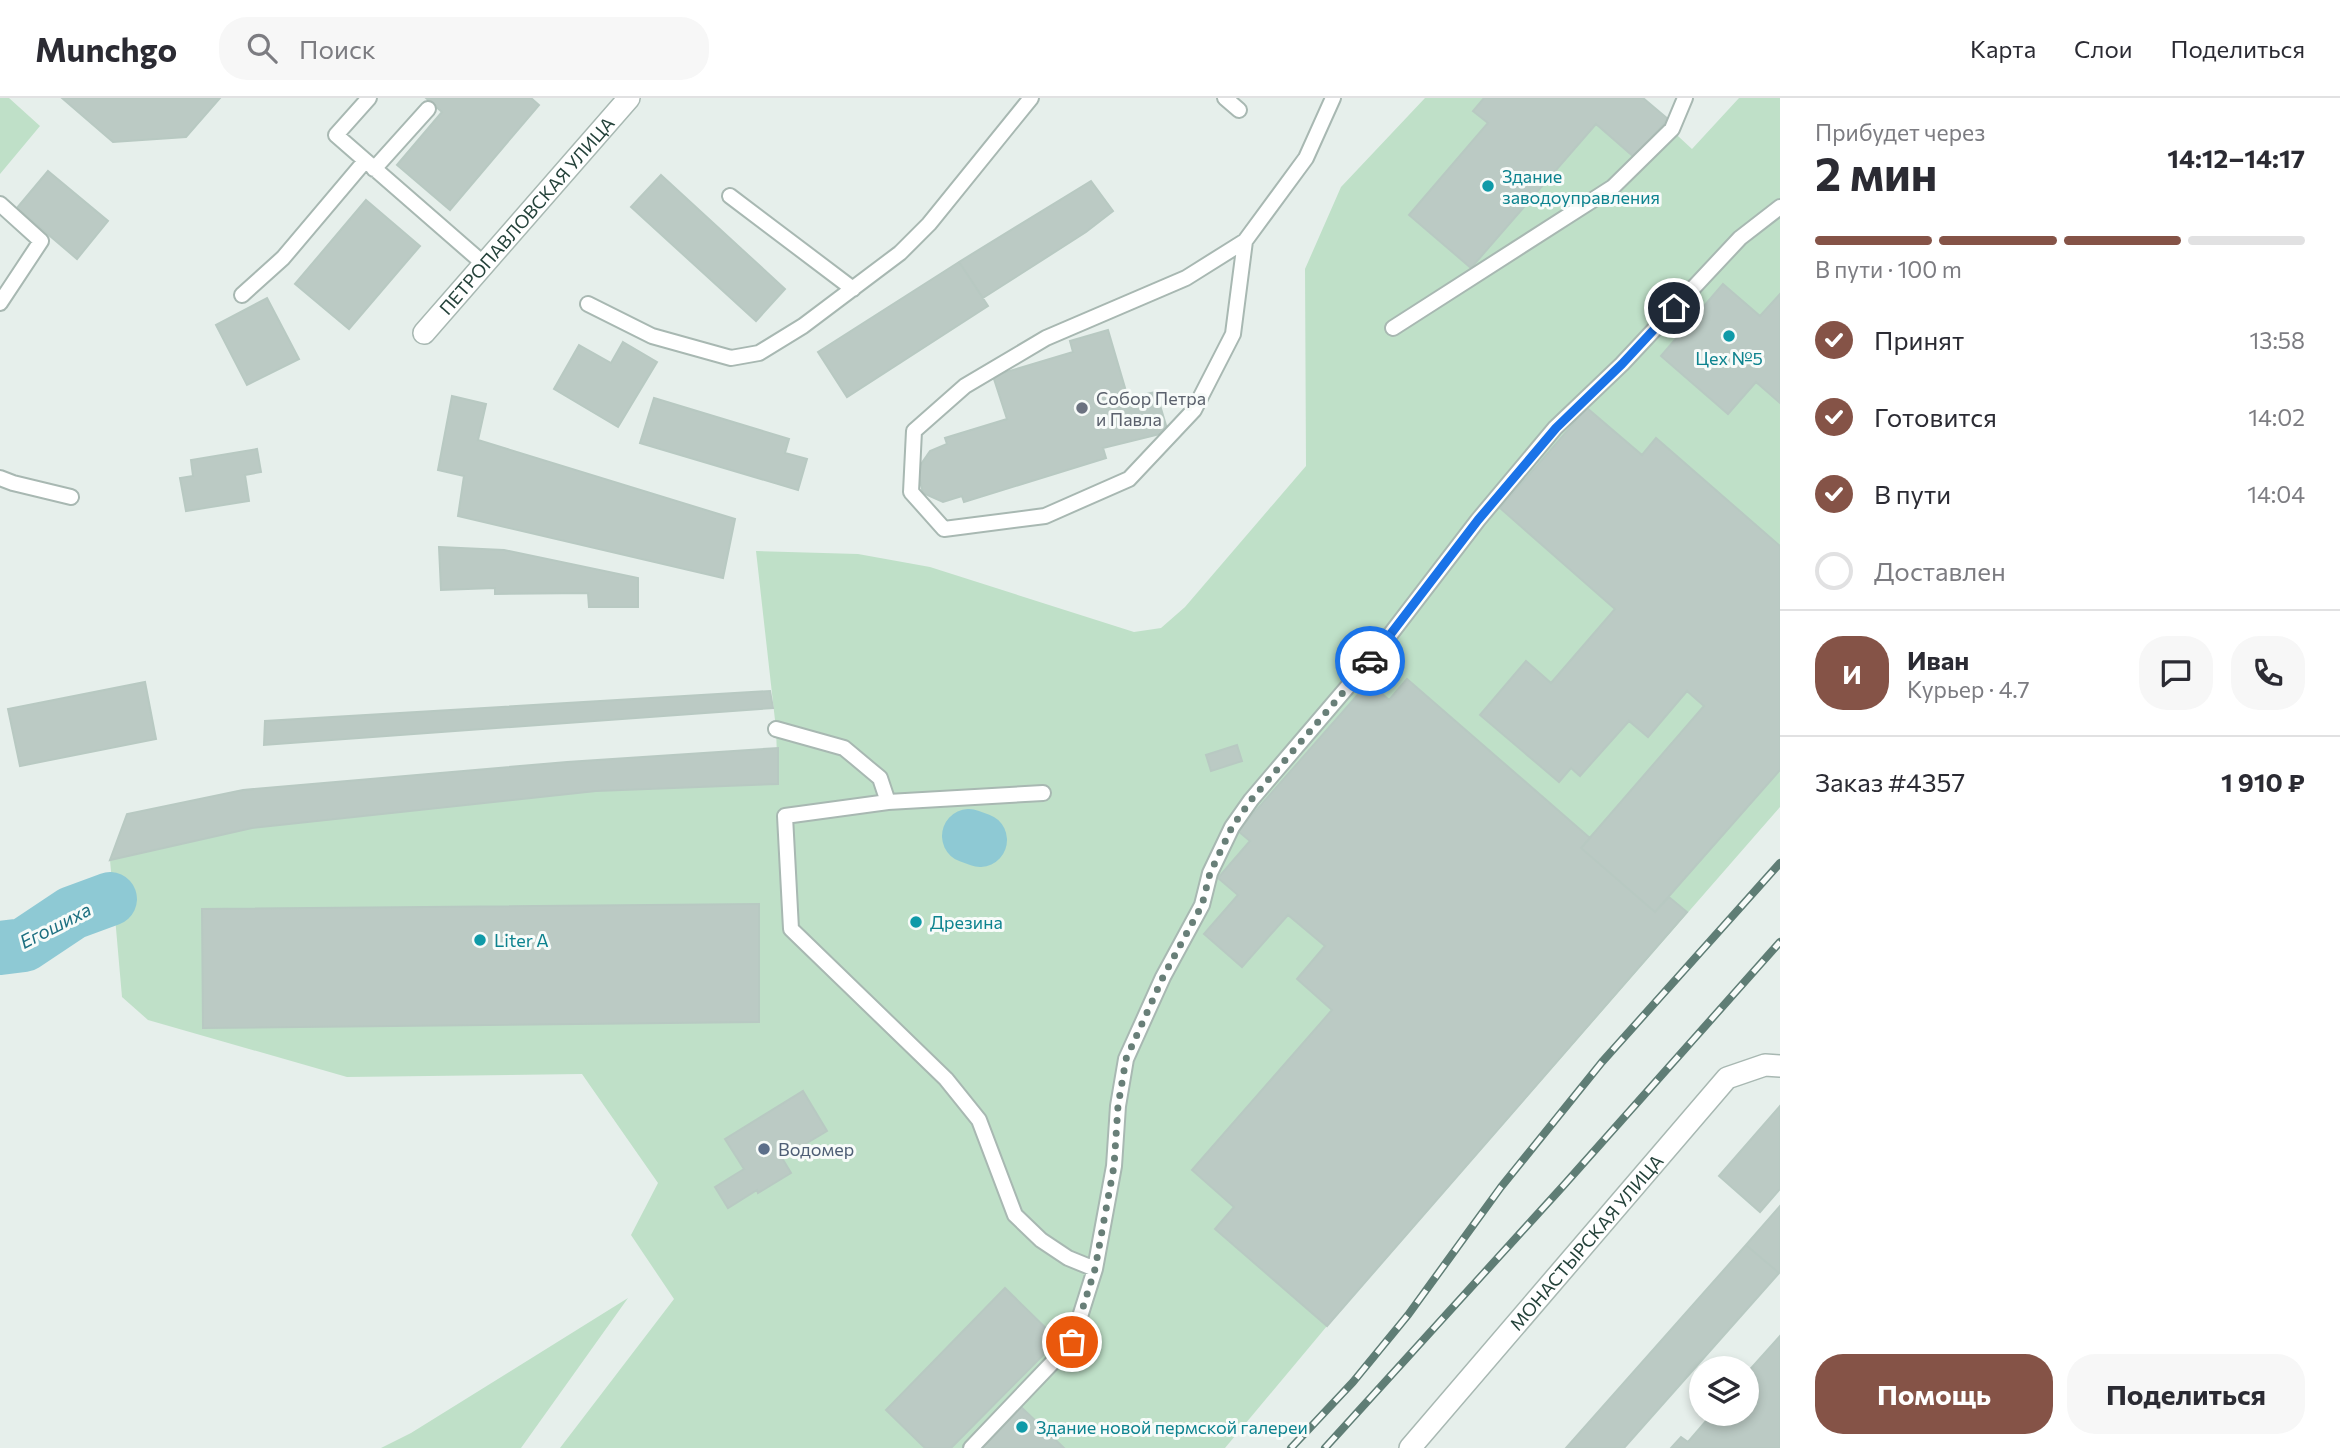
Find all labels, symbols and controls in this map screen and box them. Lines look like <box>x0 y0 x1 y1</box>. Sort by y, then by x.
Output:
search box <box>219 17 709 80</box>
text: Munchgo <box>35 28 177 69</box>
icon: search <box>243 29 281 67</box>
text: Поиск <box>299 33 376 64</box>
text: Карта <box>1970 34 2036 63</box>
text: Слои <box>2074 34 2132 63</box>
text: Поделиться <box>2170 34 2305 63</box>
street label: ПЕТРОПАВЛОВСКАЯ УЛИЦА <box>434 112 619 319</box>
text: Прибудет через <box>1815 118 1985 146</box>
text: 14:12–14:17 <box>2167 142 2305 173</box>
text: 2 мин <box>1815 144 1937 200</box>
place label: Здание заводоуправления <box>1502 165 1660 208</box>
marker: Здание заводоуправления <box>1480 178 1496 194</box>
text: В пути · 100 m <box>1815 255 1962 283</box>
pin <box>1644 278 1704 338</box>
icon: home <box>1655 289 1693 327</box>
icon: check <box>1815 321 1853 359</box>
text: Принят <box>1874 324 1964 355</box>
text: 13:58 <box>2249 326 2305 354</box>
marker: Цех №5 <box>1721 328 1737 344</box>
place label: Цех №5 <box>1695 347 1763 369</box>
place label: Собор Петра и Павла <box>1096 387 1206 430</box>
icon: check <box>1815 398 1853 436</box>
marker: Собор Петра и Павла <box>1074 400 1090 416</box>
text: Готовится <box>1874 401 1997 432</box>
text: 14:02 <box>2248 403 2305 431</box>
icon: check <box>1815 475 1853 513</box>
text: В пути <box>1874 478 1951 509</box>
text: 14:04 <box>2247 480 2305 508</box>
text: Доставлен <box>1874 555 2006 586</box>
courier <box>1335 626 1405 696</box>
button: chat <box>2139 636 2213 710</box>
button: phone <box>2231 636 2305 710</box>
icon: car <box>1351 642 1389 680</box>
text: Иван <box>1907 644 1969 675</box>
text: И <box>1842 658 1862 689</box>
text: Курьер · 4.7 <box>1907 675 2030 703</box>
text: Заказ #4357 <box>1815 766 1965 797</box>
text: 1 910 ₽ <box>2221 766 2305 797</box>
water label: Егошиха <box>15 897 95 953</box>
place label: Дрезина <box>930 911 1003 933</box>
marker: Дрезина <box>908 914 924 930</box>
place label: Liter A <box>494 929 549 951</box>
marker: Liter A <box>472 932 488 948</box>
place label: Водомер <box>778 1138 854 1160</box>
marker: Водомер <box>756 1141 772 1157</box>
street label: МОНАСТЫРСКАЯ УЛИЦА <box>1505 1150 1668 1335</box>
pin <box>1042 1312 1102 1372</box>
icon: bag <box>1053 1323 1091 1361</box>
button: Помощь <box>1815 1354 2053 1434</box>
button: Поделиться <box>2067 1354 2305 1434</box>
map controls <box>1689 1356 1759 1426</box>
button: layers <box>1689 1356 1759 1426</box>
place label: Здание новой пермской галереи <box>1036 1416 1308 1438</box>
marker: Здание новой пермской галереи <box>1014 1419 1030 1435</box>

